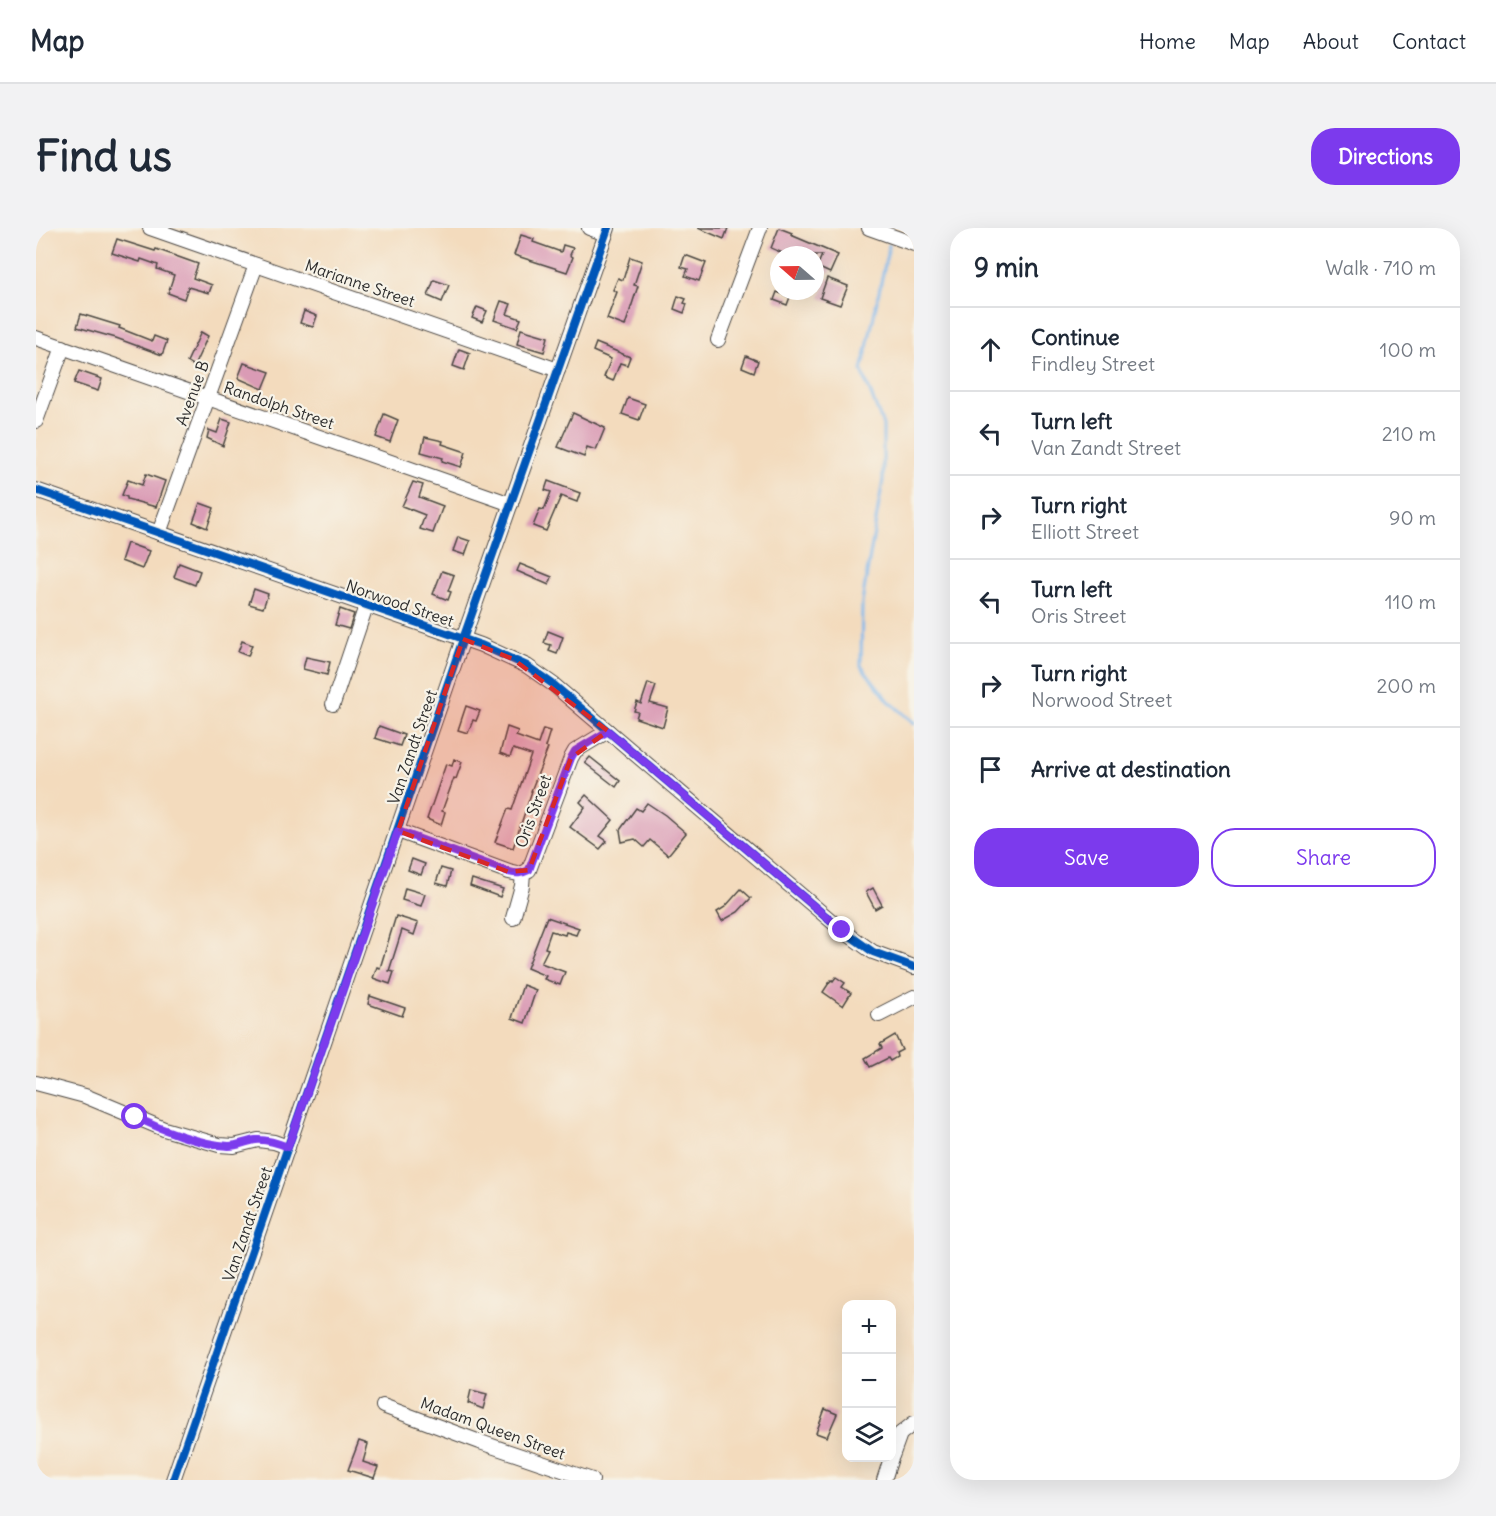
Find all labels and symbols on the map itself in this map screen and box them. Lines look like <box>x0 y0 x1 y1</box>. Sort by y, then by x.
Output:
north arrow <box>770 246 824 300</box>
street label: Marianne Street <box>302 255 418 311</box>
street label: Avenue B <box>171 358 213 428</box>
street label: Randolph Street <box>221 377 337 433</box>
street label: Norwood Street <box>343 575 457 631</box>
street label: Van Zandt Street <box>383 686 441 807</box>
street label: Oris Street <box>511 771 556 850</box>
route end <box>828 916 854 942</box>
route start <box>121 1103 147 1129</box>
street label: Van Zandt Street <box>218 1163 276 1284</box>
street label: Madam Queen Street <box>418 1392 569 1464</box>

